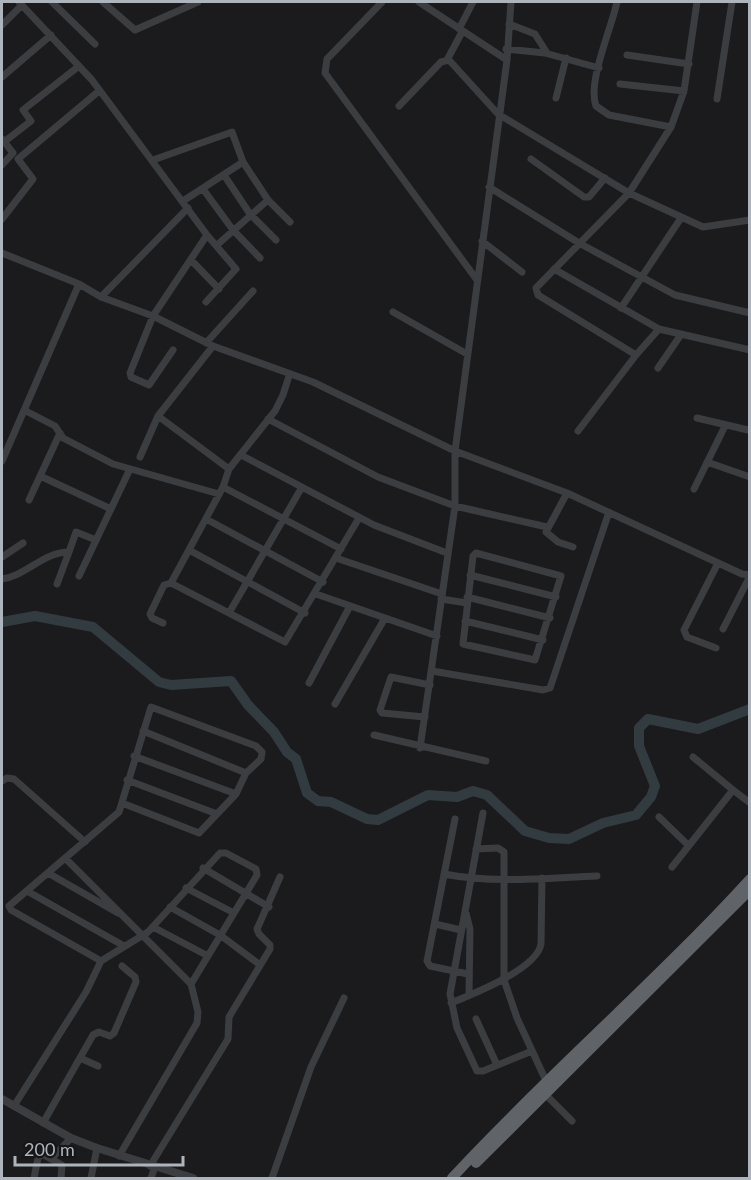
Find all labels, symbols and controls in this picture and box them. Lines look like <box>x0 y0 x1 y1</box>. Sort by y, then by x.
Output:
scale bar <box>15 1129 183 1167</box>
text: 200 m <box>24 1138 75 1160</box>

